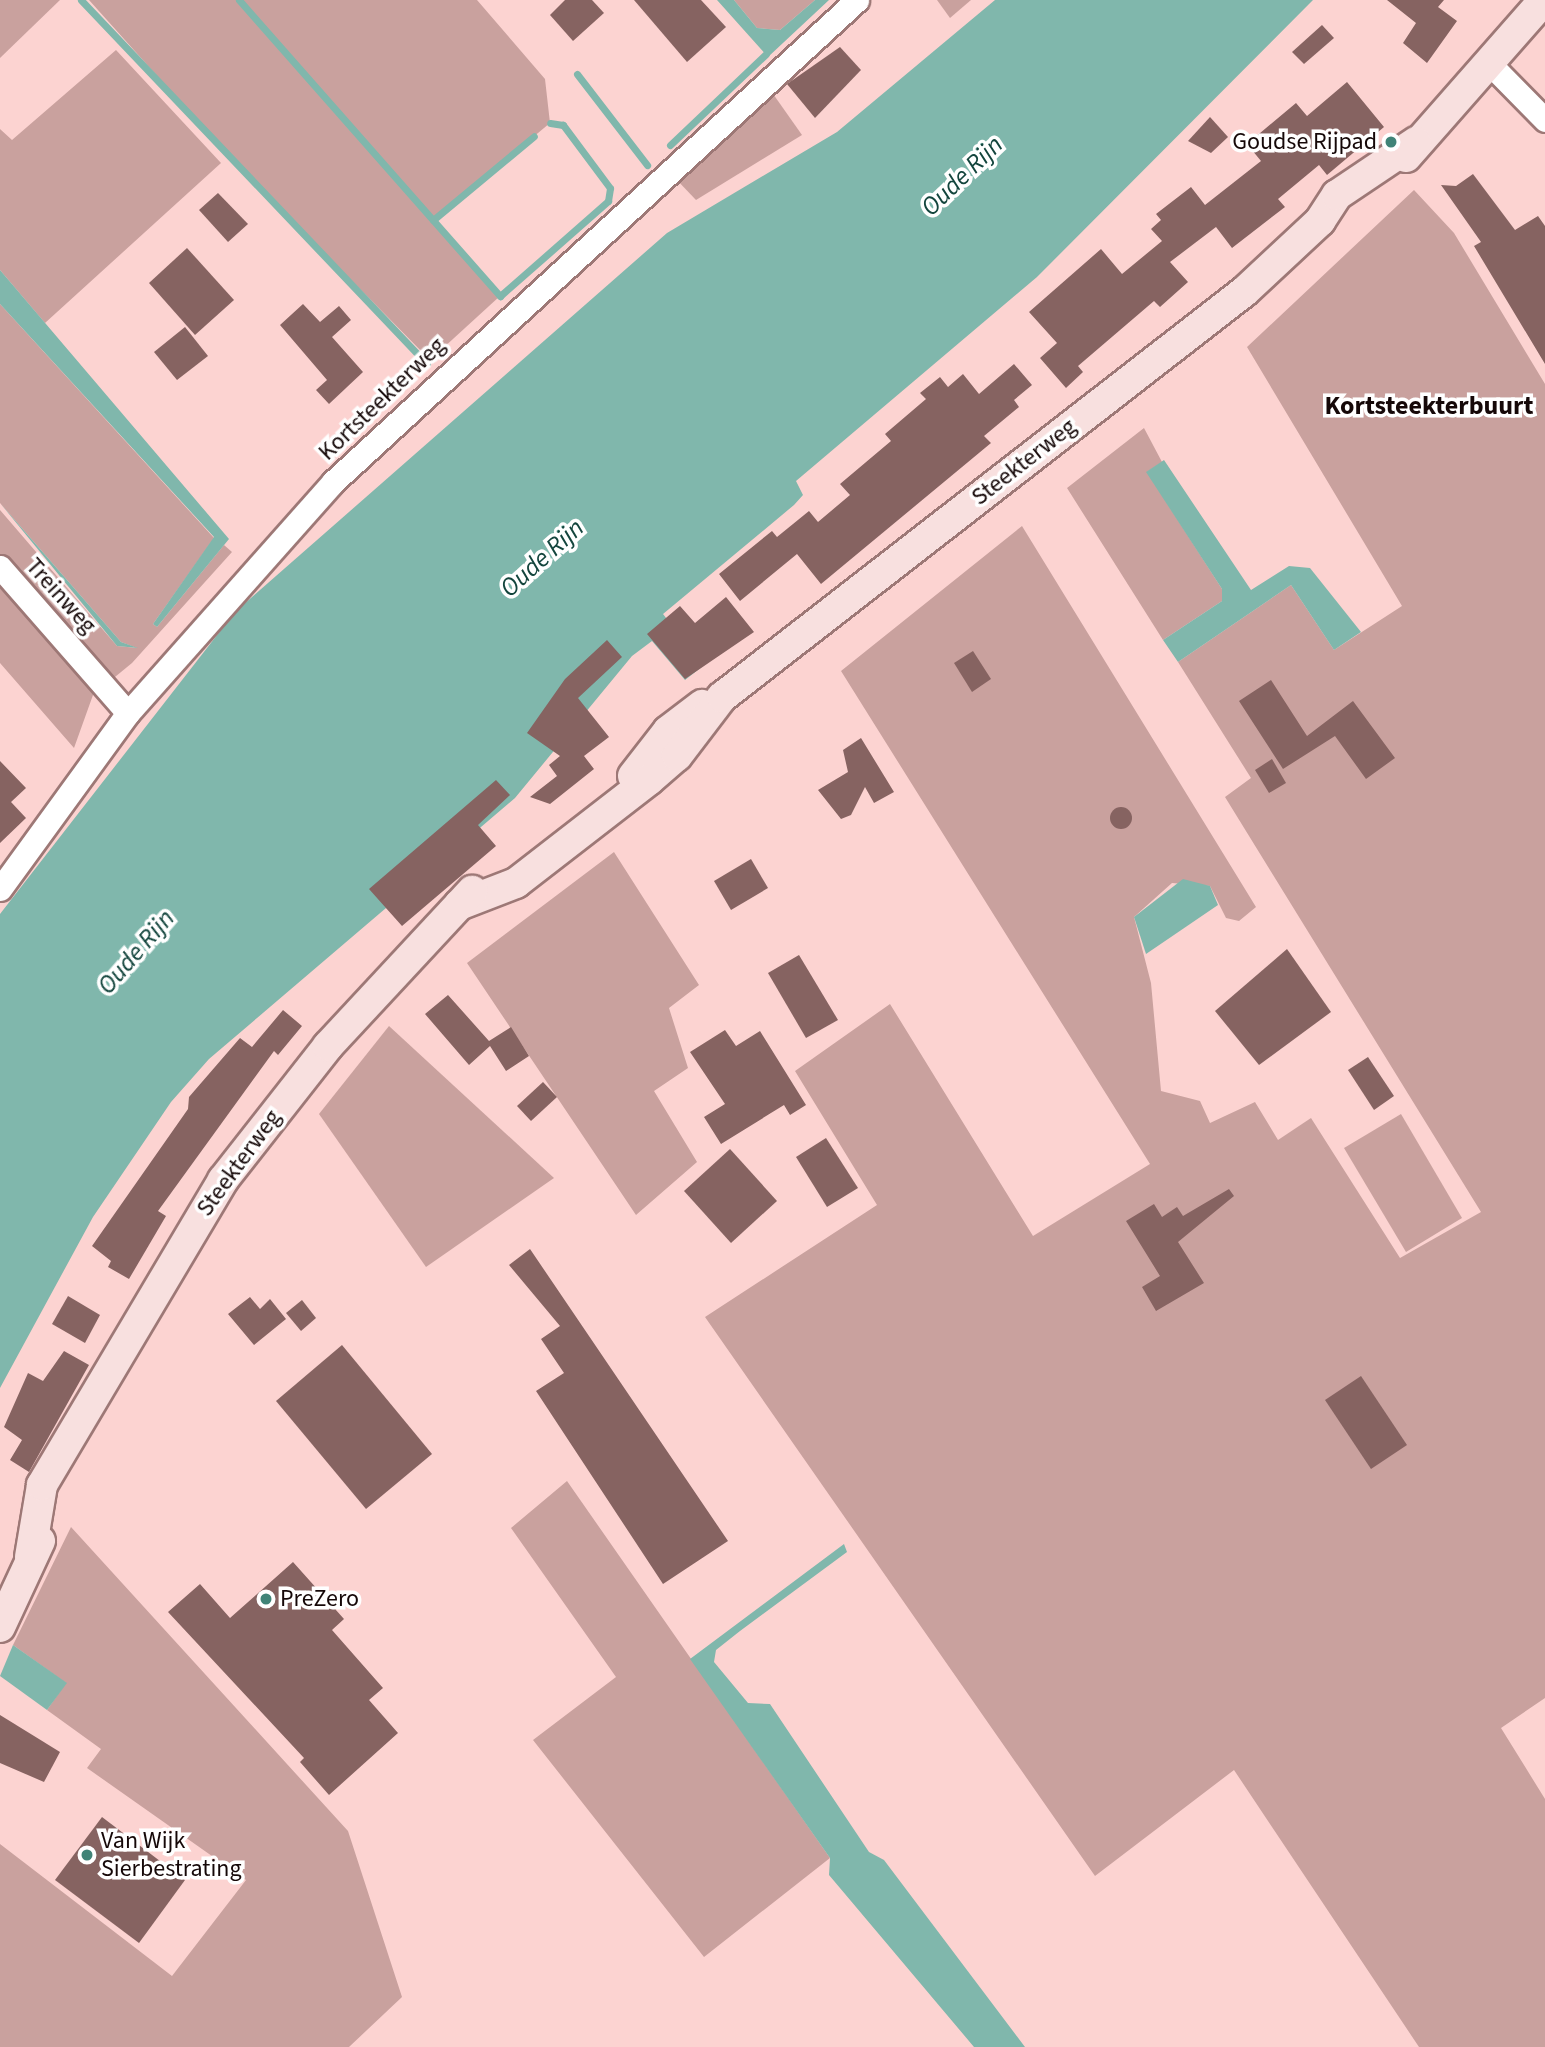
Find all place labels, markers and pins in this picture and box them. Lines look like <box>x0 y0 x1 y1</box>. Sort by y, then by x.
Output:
place label: Goudse Rijpad <box>1232 128 1377 156</box>
marker: Goudse Rijpad <box>1383 134 1399 150</box>
place label: PreZero <box>280 1585 359 1613</box>
marker: PreZero <box>258 1591 274 1607</box>
place label: Van Wijk Sierbestrating <box>101 1827 242 1883</box>
marker: Van Wijk Sierbestrating <box>79 1847 95 1863</box>

